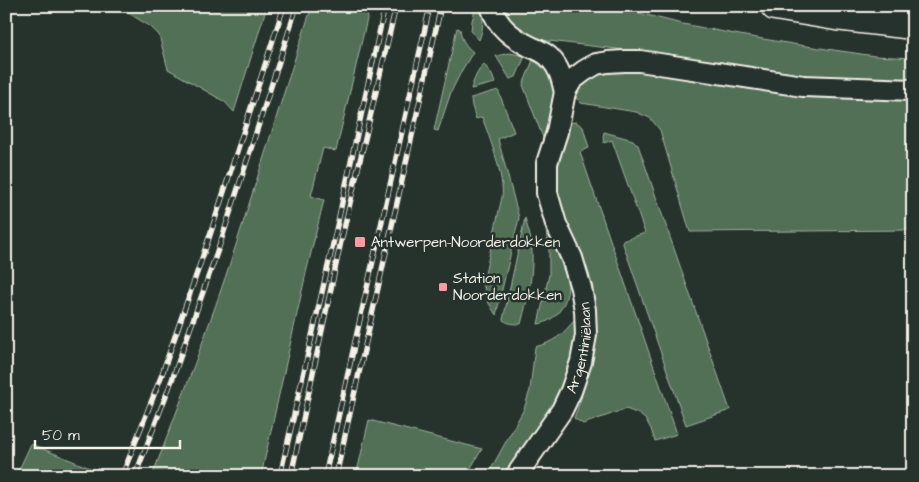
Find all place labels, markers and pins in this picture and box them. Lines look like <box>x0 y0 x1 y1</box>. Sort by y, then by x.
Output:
place label: Antwerpen-Noorderdokken <box>371 232 561 253</box>
marker: Antwerpen-Noorderdokken <box>353 235 367 249</box>
place label: Station Noorderdokken <box>453 268 562 306</box>
marker: Station Noorderdokken <box>437 281 449 293</box>

